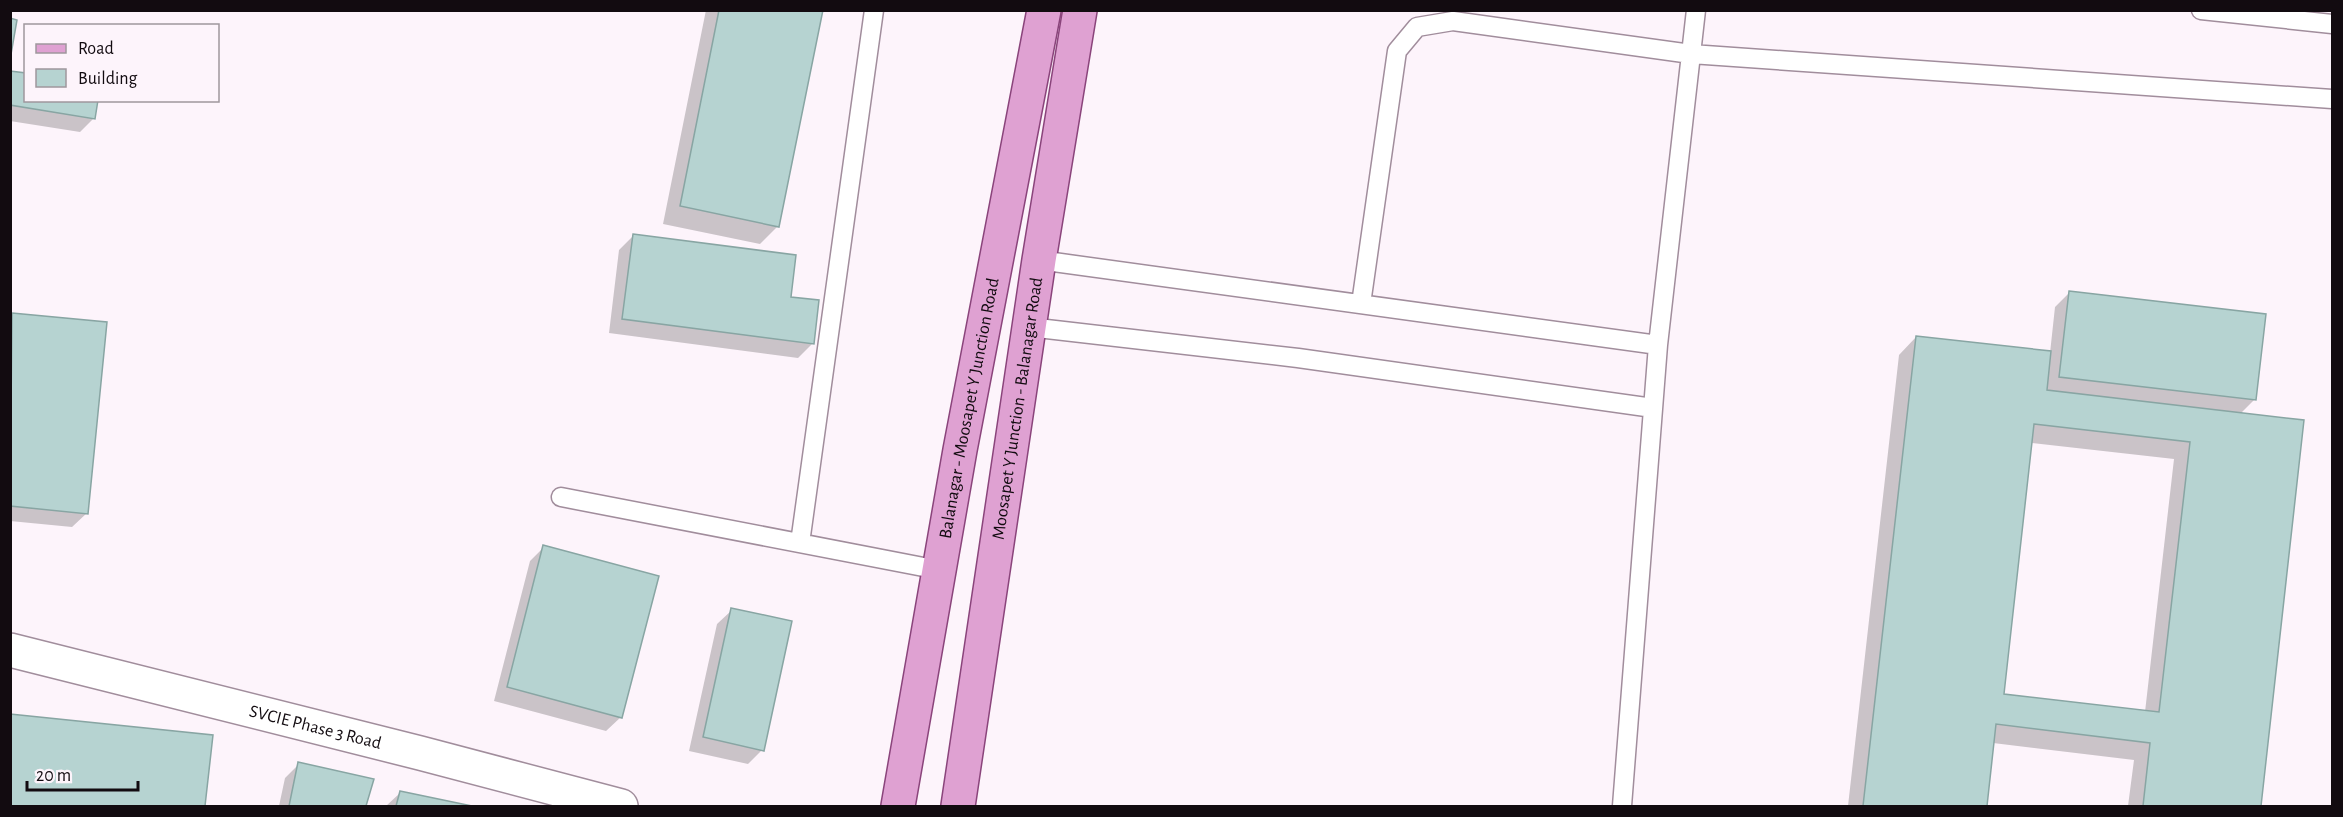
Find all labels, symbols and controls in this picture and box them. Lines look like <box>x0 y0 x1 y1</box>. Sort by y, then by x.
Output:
legend <box>24 24 219 102</box>
text: Road <box>78 40 114 58</box>
text: Building <box>78 70 138 88</box>
street label: Balanagar - Moosapet Y Junction Road <box>937 276 1003 540</box>
street label: Moosapet Y Junction - Balanagar Road <box>990 276 1046 541</box>
street label: SVCIE Phase 3 Road <box>247 702 383 753</box>
scale bar <box>27 754 138 792</box>
text: 20 m <box>36 767 71 785</box>

